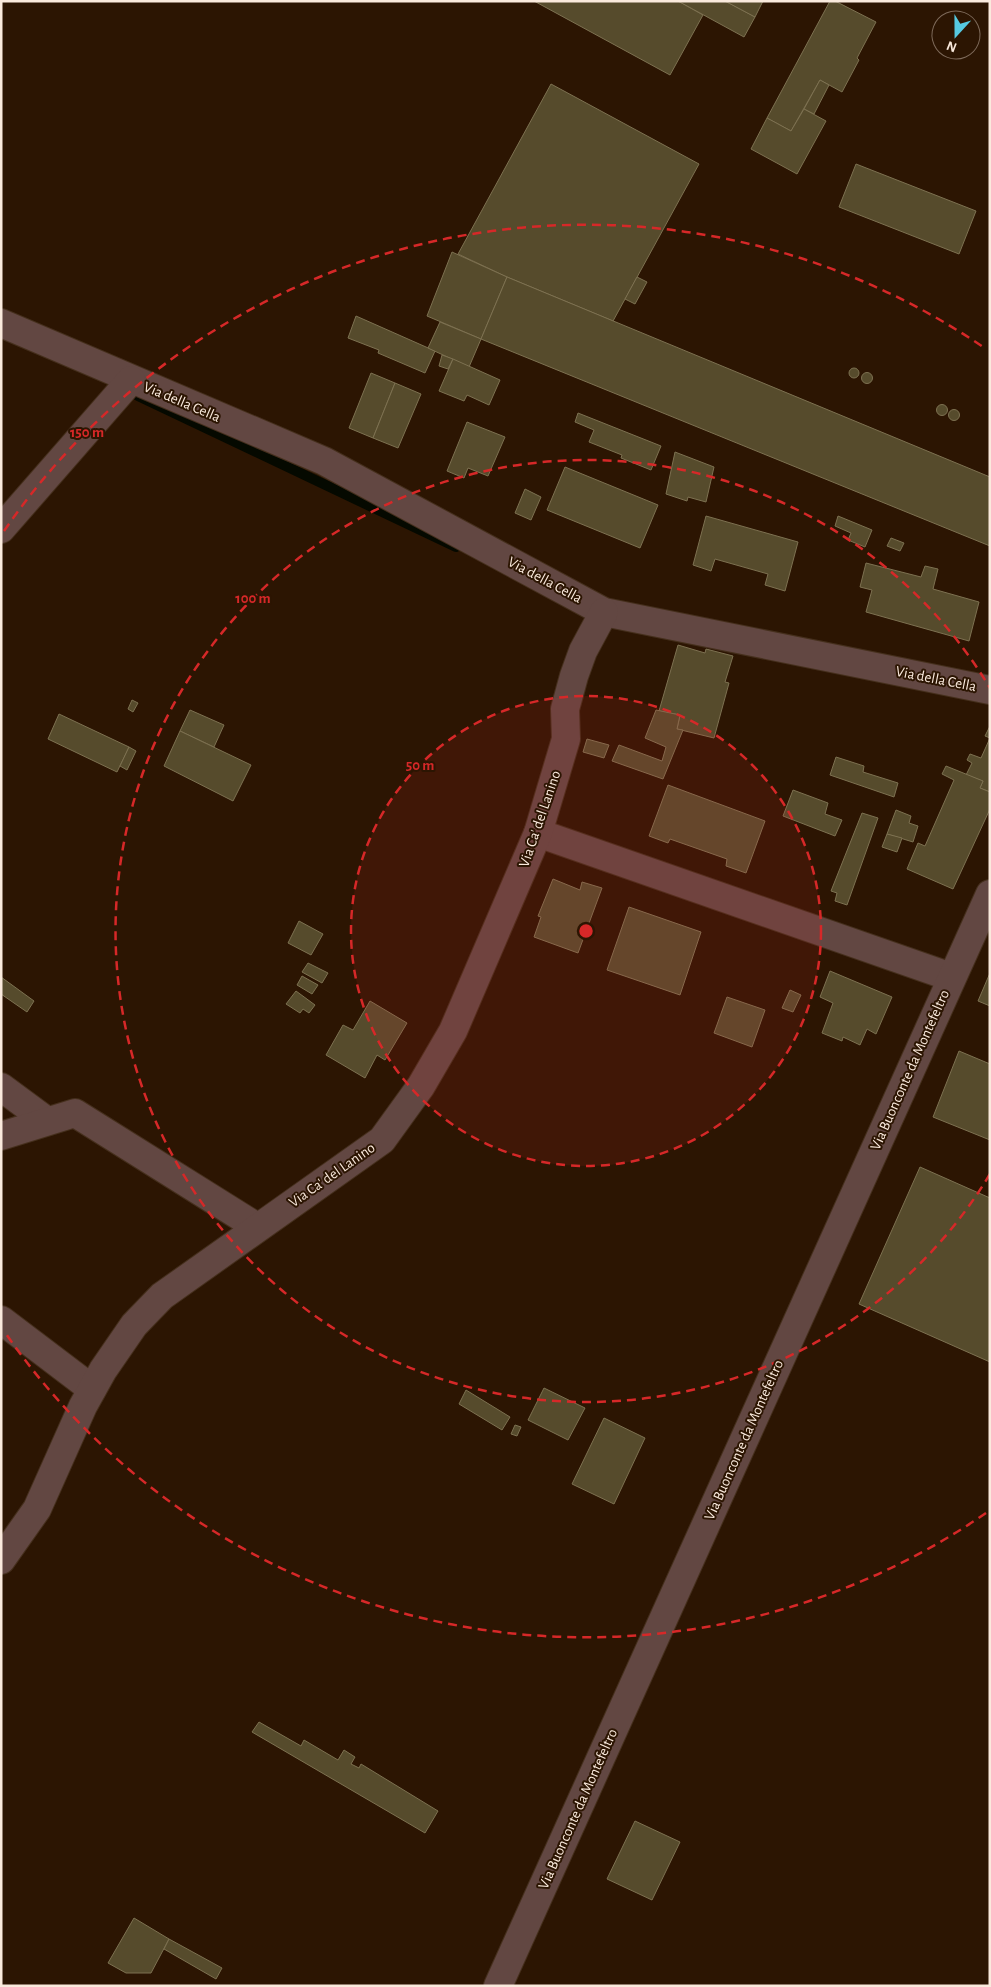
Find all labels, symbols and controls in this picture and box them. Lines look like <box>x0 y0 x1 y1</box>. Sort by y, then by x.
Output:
north arrow <box>931 10 981 60</box>
text: N <box>945 38 959 54</box>
street label: Via della Cella <box>141 379 223 425</box>
text: 150 m <box>70 425 104 440</box>
street label: Via della Cella <box>505 554 585 606</box>
text: 100 m <box>235 591 271 606</box>
street label: Via della Cella <box>894 664 978 694</box>
text: 50 m <box>406 758 434 773</box>
street label: Via Ca' del Lanino <box>516 769 564 869</box>
centre of rings <box>577 922 595 940</box>
street label: Via Buonconte da Montefeltro <box>868 988 952 1152</box>
street label: Via Ca' del Lanino <box>286 1140 378 1210</box>
street label: Via Buonconte da Montefeltro <box>702 1358 786 1522</box>
street label: Via Buonconte da Montefeltro <box>536 1727 620 1891</box>

